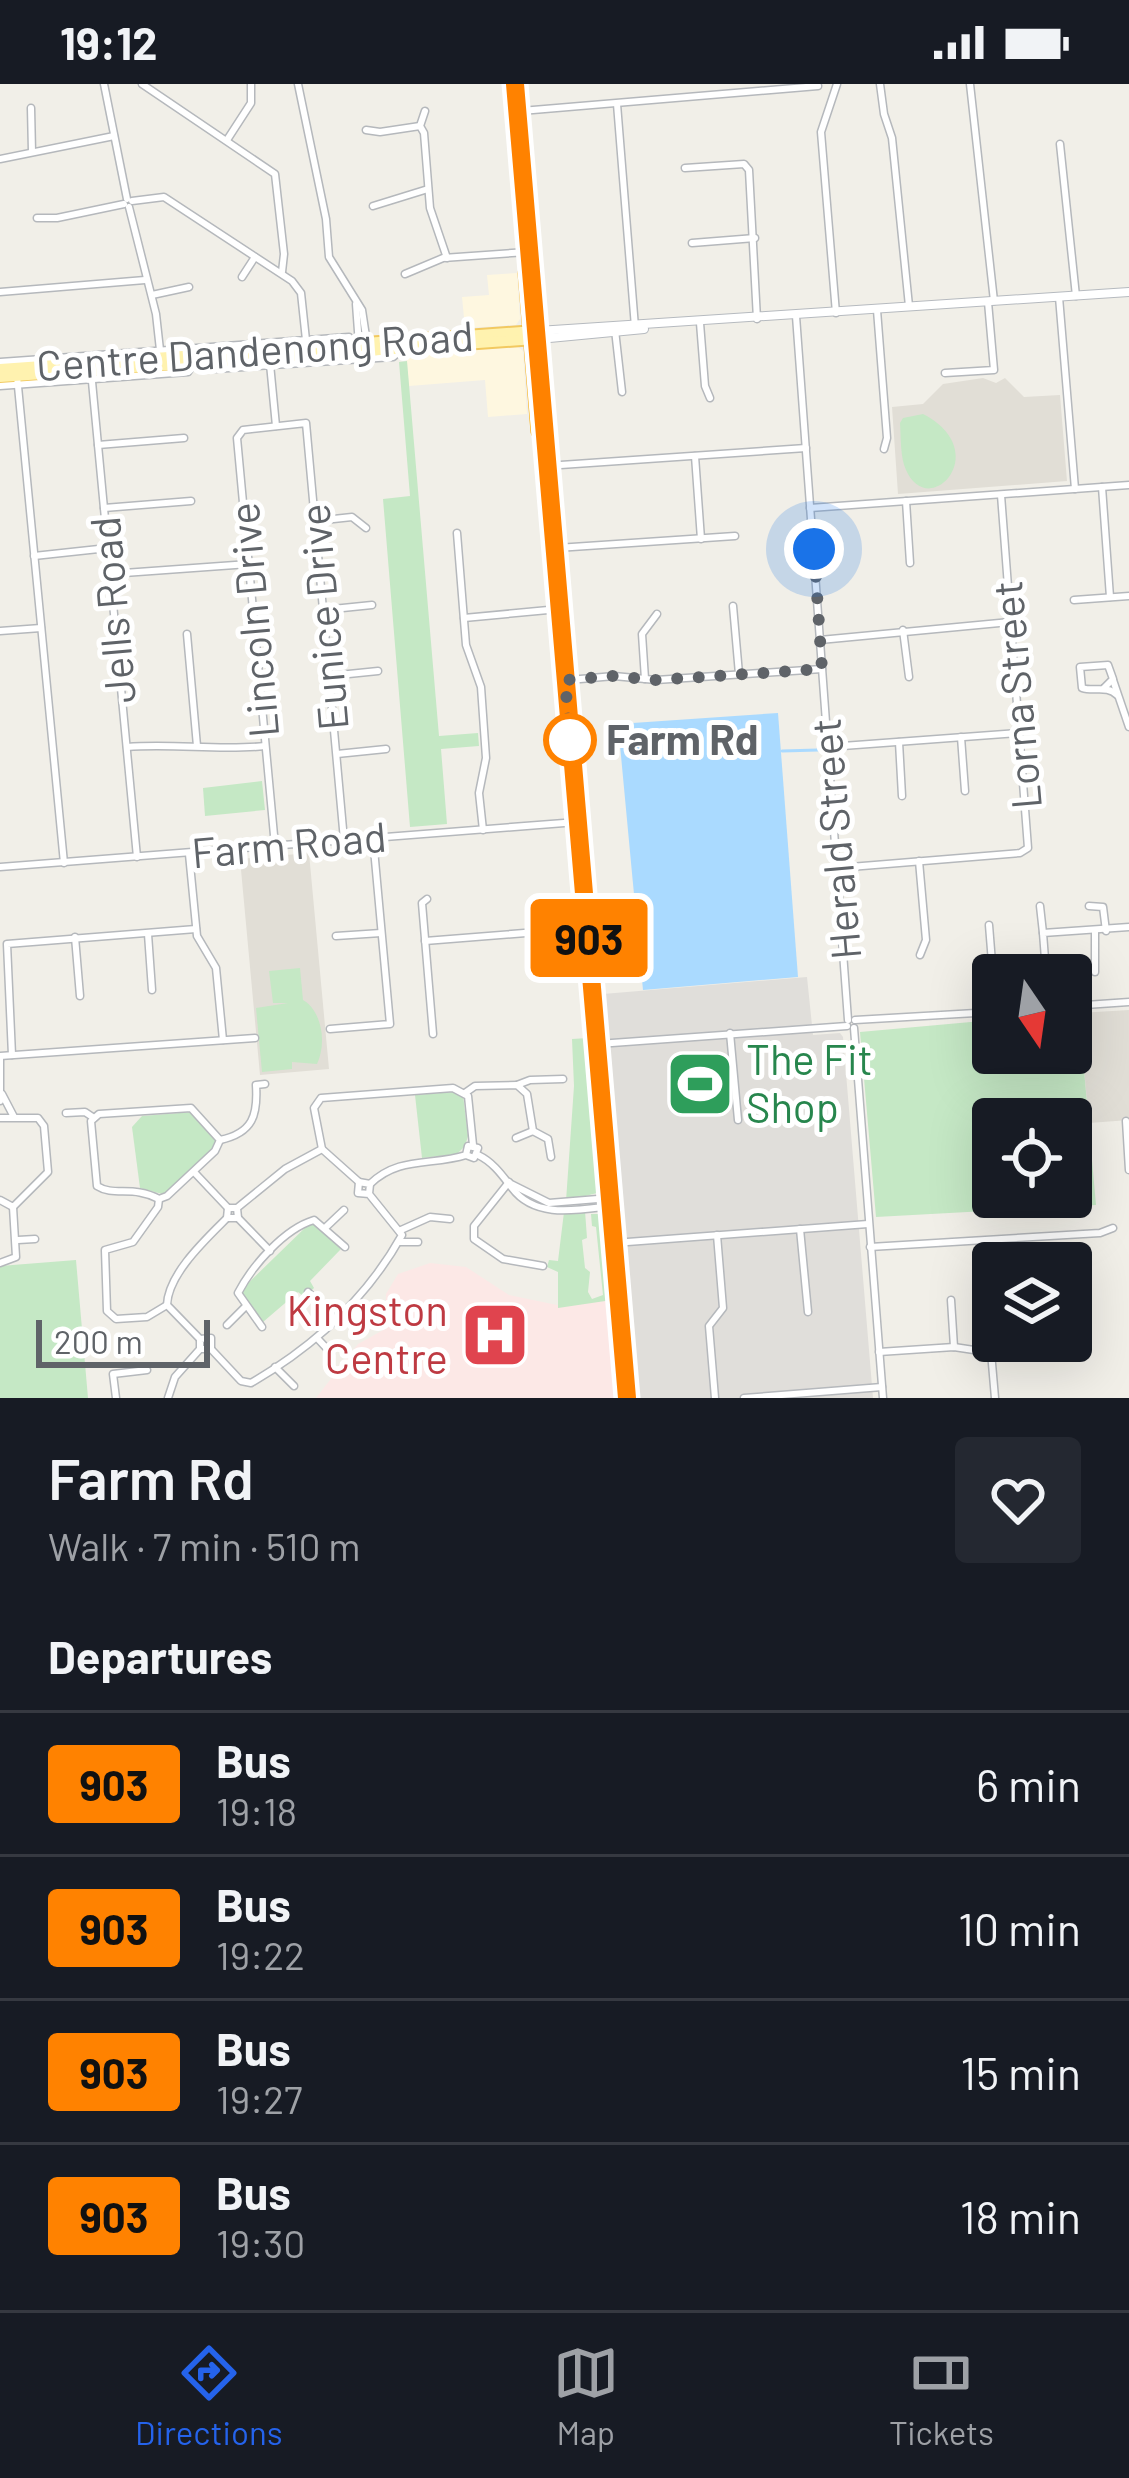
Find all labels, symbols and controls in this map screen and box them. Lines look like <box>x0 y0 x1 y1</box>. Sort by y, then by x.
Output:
text: 19:12 <box>60 15 157 69</box>
street label: Centre Dandenong Road <box>35 309 475 390</box>
street label: Lincoln Drive <box>217 501 287 740</box>
street label: Eunice Drive <box>287 502 357 733</box>
street label: Jells Road <box>78 515 144 706</box>
your location <box>784 519 844 579</box>
street label: Lorna Street <box>980 579 1050 812</box>
place label: Farm Rd <box>606 713 758 763</box>
marker: Farm Rd <box>545 715 595 765</box>
street label: Herald Street <box>799 716 869 962</box>
street label: Farm Road <box>189 810 388 876</box>
line badge: 903 <box>520 899 658 977</box>
text: 903 <box>555 913 623 963</box>
north arrow <box>972 954 1092 1074</box>
map controls <box>972 954 1092 1362</box>
place label: The Fit Shop <box>746 1033 873 1132</box>
sports icon: The Fit Shop <box>665 1049 735 1119</box>
button: locate <box>972 1098 1092 1218</box>
button: layers <box>972 1242 1092 1362</box>
place label: Kingston Centre <box>286 1284 448 1382</box>
hospital icon: Kingston Centre <box>460 1300 530 1370</box>
scale bar <box>36 1314 210 1367</box>
text: 200 m <box>54 1321 143 1361</box>
button: heart <box>955 1437 1081 1563</box>
text: Farm Rd <box>48 1443 254 1511</box>
text: Walk · 7 min · 510 m <box>48 1522 361 1569</box>
text: Departures <box>48 1629 272 1683</box>
text: Bus <box>216 1733 291 1787</box>
text: 6 min <box>976 1757 1081 1811</box>
text: 903 <box>80 1759 148 1809</box>
text: 19:18 <box>216 1787 297 1834</box>
text: Bus <box>216 1877 291 1931</box>
text: 10 min <box>958 1901 1081 1955</box>
text: 903 <box>80 1903 148 1953</box>
text: 19:22 <box>216 1931 305 1978</box>
text: Bus <box>216 2021 291 2075</box>
text: 15 min <box>960 2045 1081 2099</box>
text: 903 <box>80 2047 148 2097</box>
text: 19:27 <box>216 2075 303 2122</box>
text: Bus <box>216 2165 291 2219</box>
text: 18 min <box>960 2189 1081 2243</box>
text: 903 <box>80 2191 148 2241</box>
text: 19:30 <box>216 2219 305 2266</box>
tab: Directions <box>135 2340 283 2452</box>
tab: Map <box>553 2340 619 2452</box>
tab: Tickets <box>889 2340 994 2452</box>

